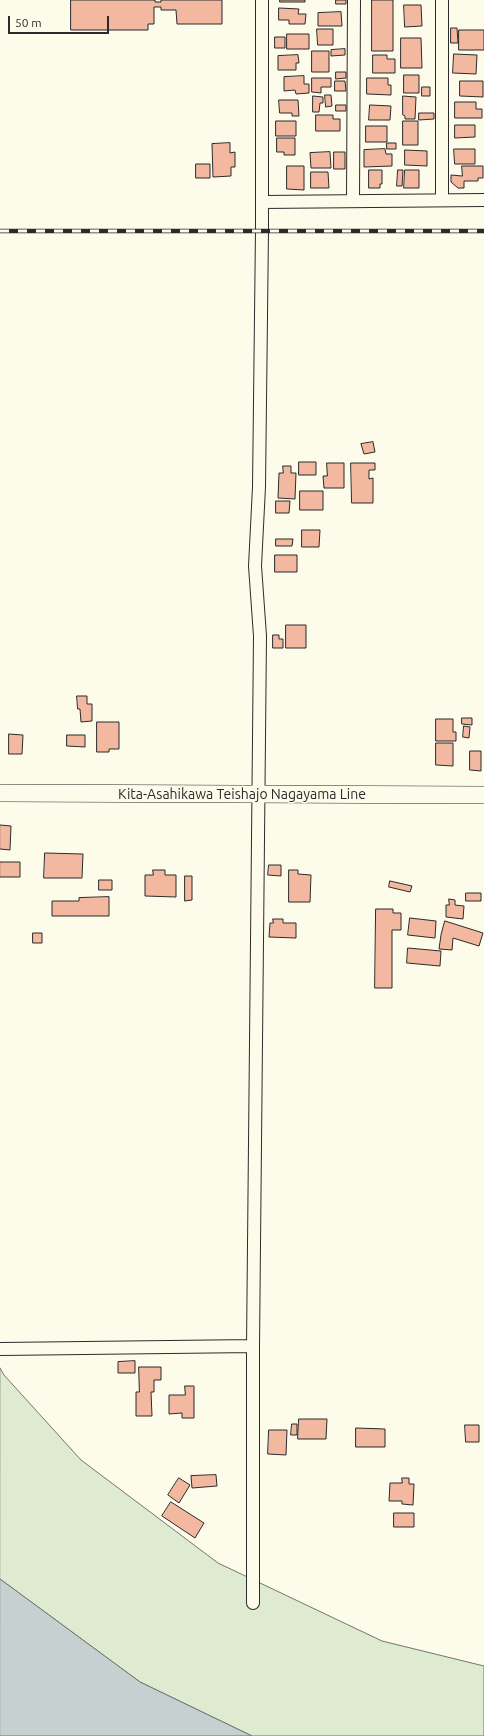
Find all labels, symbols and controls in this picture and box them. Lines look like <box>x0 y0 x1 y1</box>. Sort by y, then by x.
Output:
scale bar <box>10 8 111 34</box>
text: 50 m <box>15 16 42 29</box>
street label: Kita-Asahikawa Teishajo Nagayama Line <box>118 786 366 802</box>

